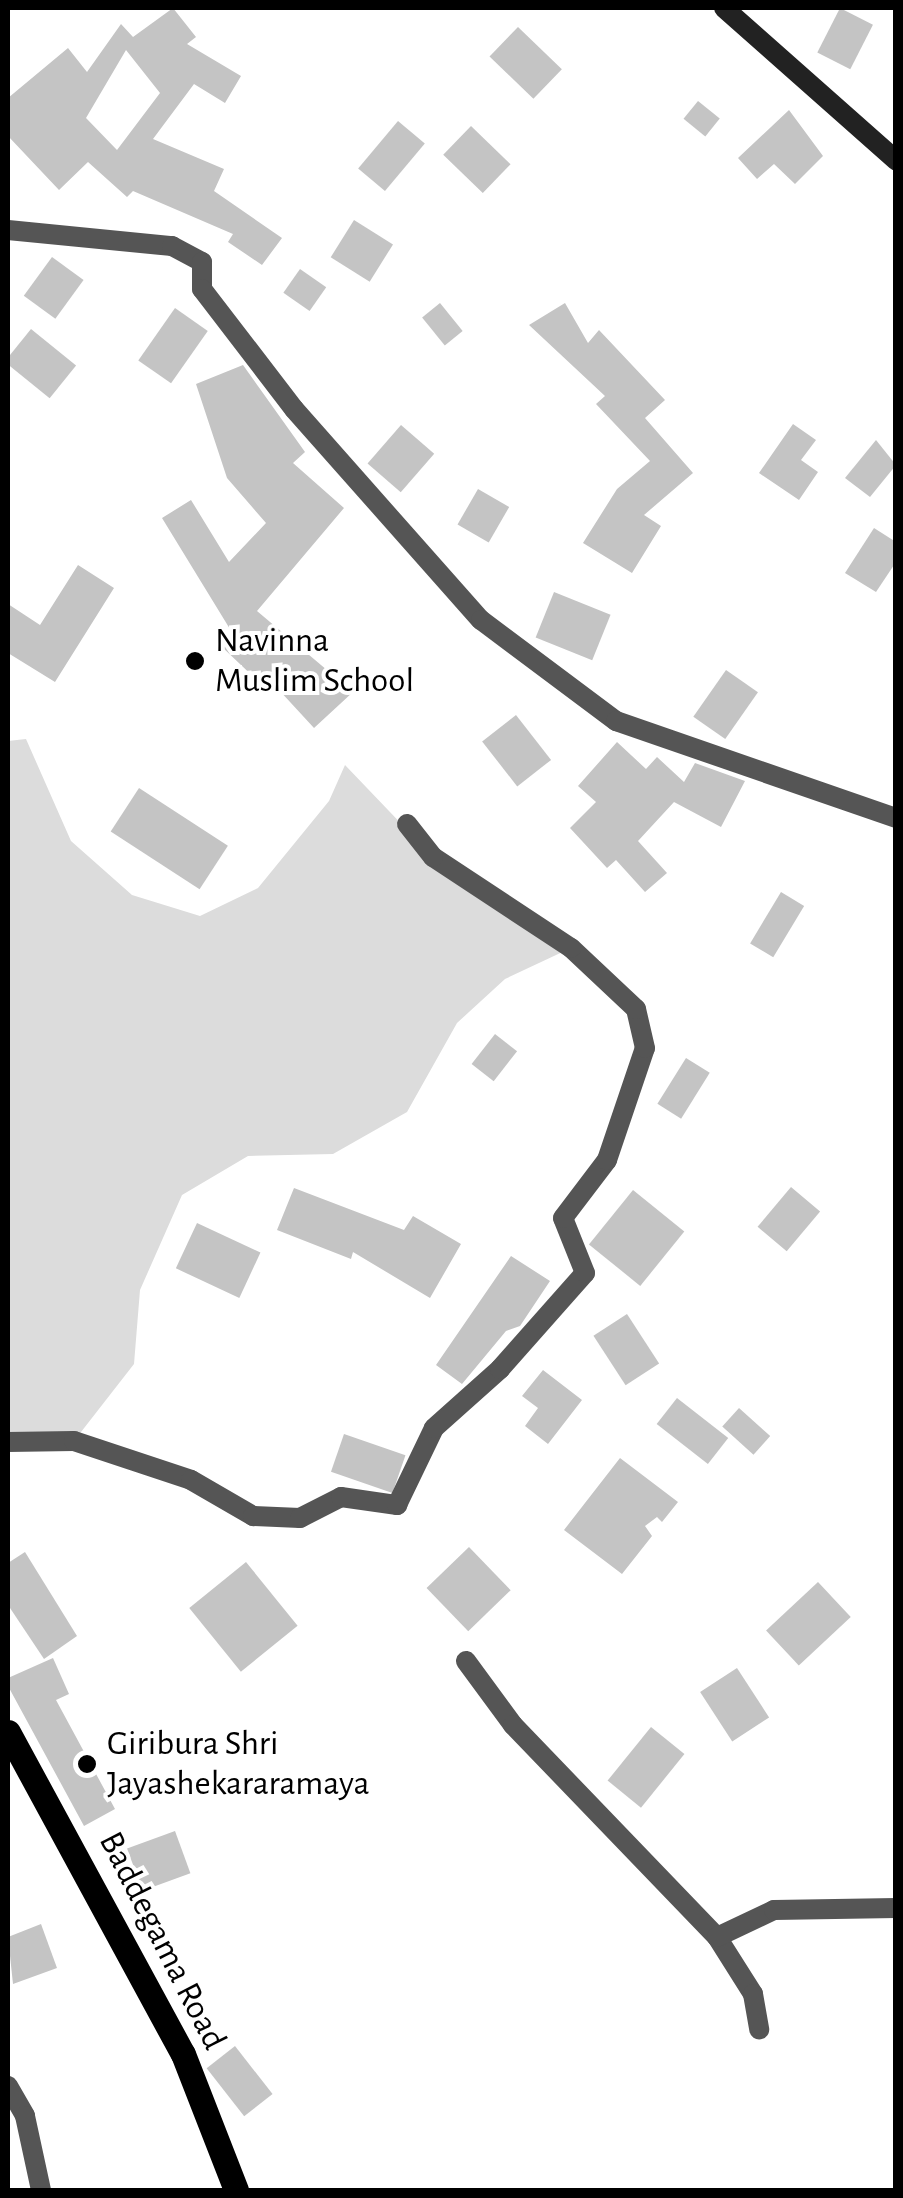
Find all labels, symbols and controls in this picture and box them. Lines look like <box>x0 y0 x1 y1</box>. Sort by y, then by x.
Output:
place label: Navinna Muslim School <box>215 620 414 702</box>
marker: Navinna Muslim School <box>184 650 206 672</box>
place label: Giribura Shri Jayashekararamaya <box>107 1723 370 1805</box>
marker: Giribura Shri Jayashekararamaya <box>76 1753 98 1775</box>
street label: Baddegama Road <box>89 1825 235 2057</box>

